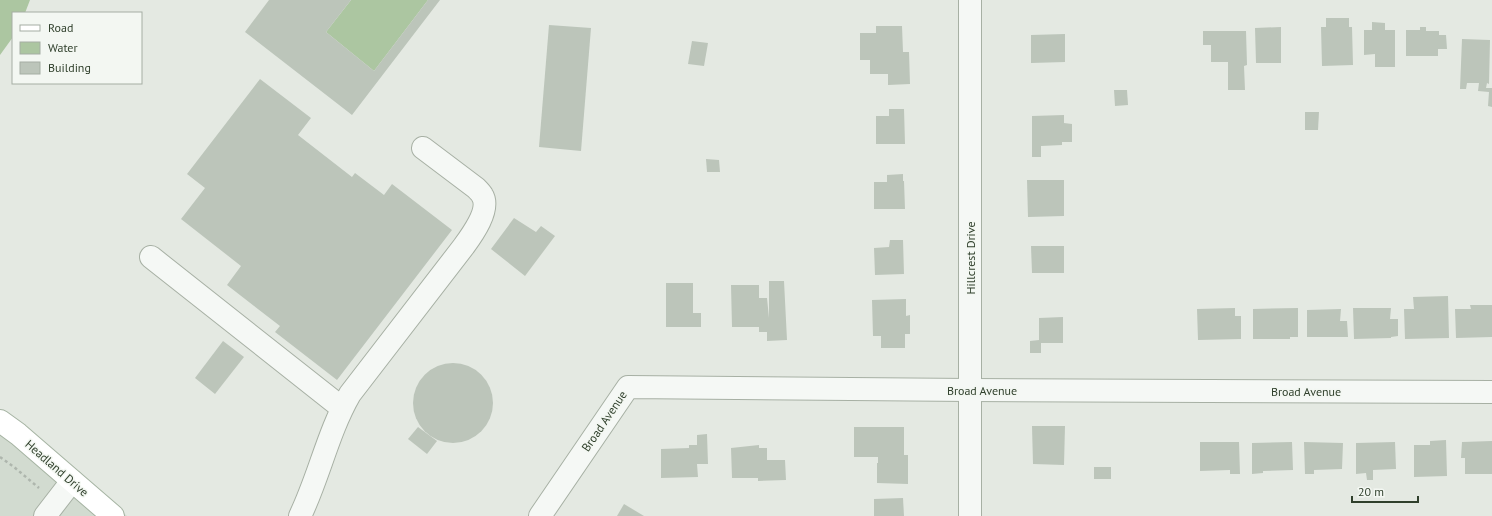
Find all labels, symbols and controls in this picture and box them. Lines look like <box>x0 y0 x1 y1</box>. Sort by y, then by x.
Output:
legend <box>12 12 142 84</box>
text: Road <box>48 20 73 35</box>
text: Water <box>48 40 78 55</box>
text: Building <box>48 60 91 75</box>
street label: Hillcrest Drive <box>963 221 978 295</box>
street label: Broad Avenue <box>947 383 1017 398</box>
street label: Broad Avenue <box>1271 384 1341 399</box>
street label: Broad Avenue <box>578 388 630 454</box>
street label: Headland Drive <box>22 436 92 500</box>
scale bar <box>1352 478 1418 504</box>
text: 20 m <box>1358 484 1384 499</box>

